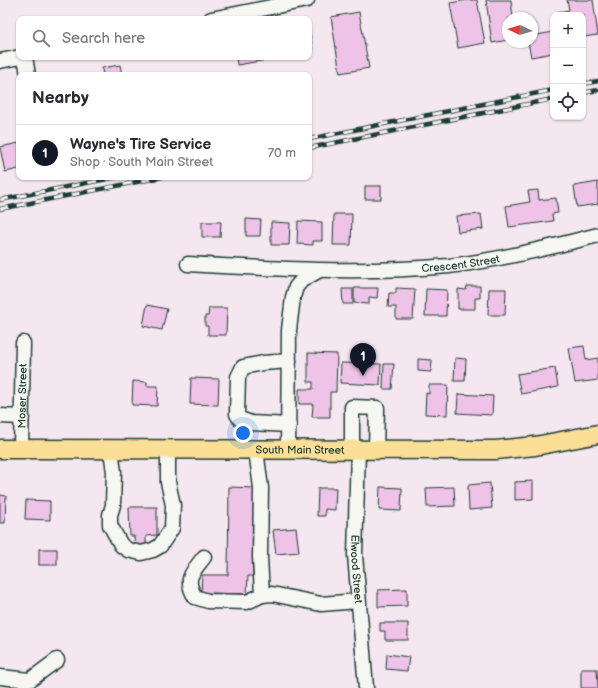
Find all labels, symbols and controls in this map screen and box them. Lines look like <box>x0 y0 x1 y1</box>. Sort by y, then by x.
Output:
north arrow <box>502 12 538 48</box>
map controls <box>550 12 586 120</box>
button: + <box>550 12 586 48</box>
search box <box>16 16 312 60</box>
icon: search <box>30 27 52 49</box>
text: Search here <box>62 29 145 48</box>
button: − <box>550 48 586 84</box>
button: locate <box>550 84 586 120</box>
text: Nearby <box>32 88 89 108</box>
text: Wayne's Tire Service <box>70 135 211 154</box>
text: 1 <box>42 145 48 161</box>
text: 70 m <box>268 145 296 161</box>
text: Shop · South Main Street <box>70 154 213 170</box>
street label: Crescent Street <box>421 252 501 275</box>
pin: 1 <box>350 343 376 376</box>
street label: Moser Street <box>15 363 29 428</box>
your location <box>233 423 253 443</box>
street label: South Main Street <box>256 443 345 456</box>
street label: Elwood Street <box>348 534 366 604</box>

